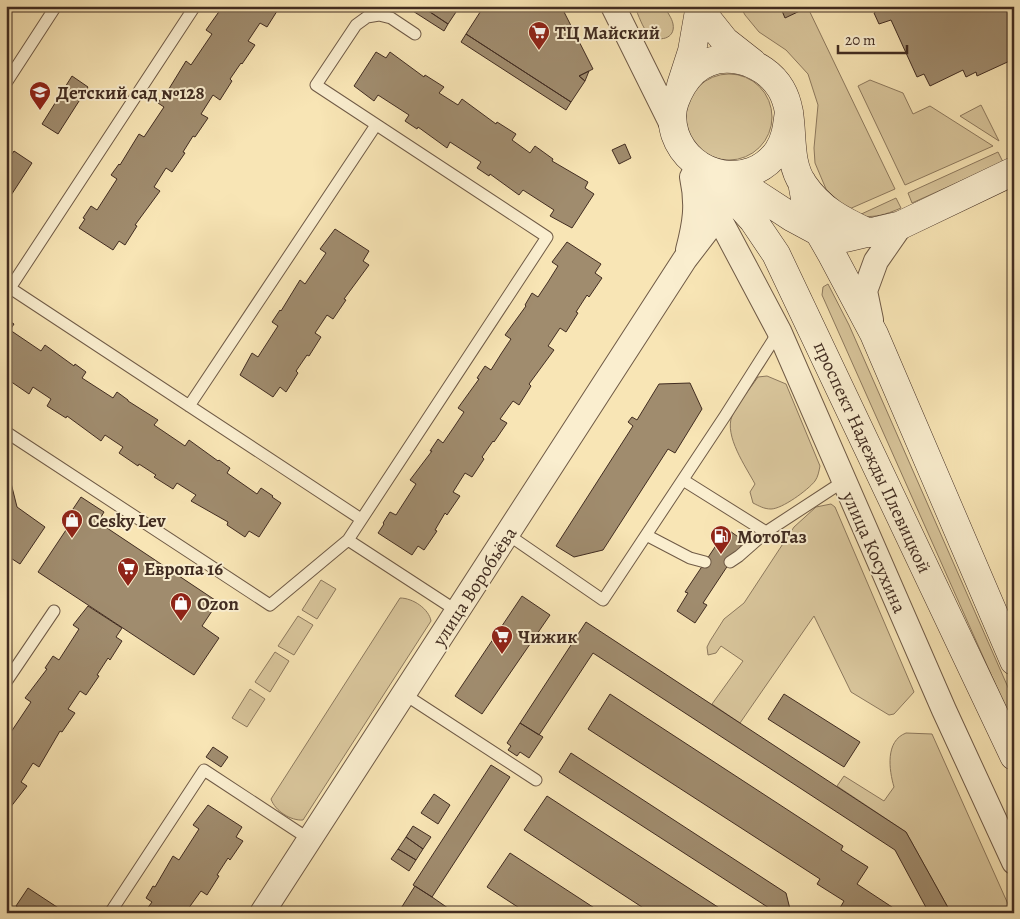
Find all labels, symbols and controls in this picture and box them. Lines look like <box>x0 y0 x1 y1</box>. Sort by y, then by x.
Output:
supermarket icon: ТЦ Майский <box>527 20 551 51</box>
place label: ТЦ Майский <box>555 20 660 46</box>
scale bar <box>838 22 906 54</box>
text: 20 m <box>845 30 876 50</box>
school or university icon: Детский сад №128 <box>28 80 52 111</box>
place label: Детский сад №128 <box>56 80 205 106</box>
street label: проспект Надежды Плевицкой <box>807 337 937 578</box>
street label: улица Косухина <box>835 487 913 618</box>
shop icon: Cesky Lev <box>60 508 84 539</box>
place label: Cesky Lev <box>88 508 167 534</box>
street label: улица Воробьёва <box>426 522 523 652</box>
fuel station icon: МотоГаз <box>709 524 733 555</box>
place label: МотоГаз <box>737 524 807 550</box>
supermarket icon: Европа 16 <box>116 556 140 587</box>
place label: Европа 16 <box>144 556 223 582</box>
shop icon: Ozon <box>169 591 193 622</box>
place label: Ozon <box>197 591 239 617</box>
supermarket icon: Чижик <box>490 624 514 655</box>
place label: Чижик <box>518 624 578 650</box>

